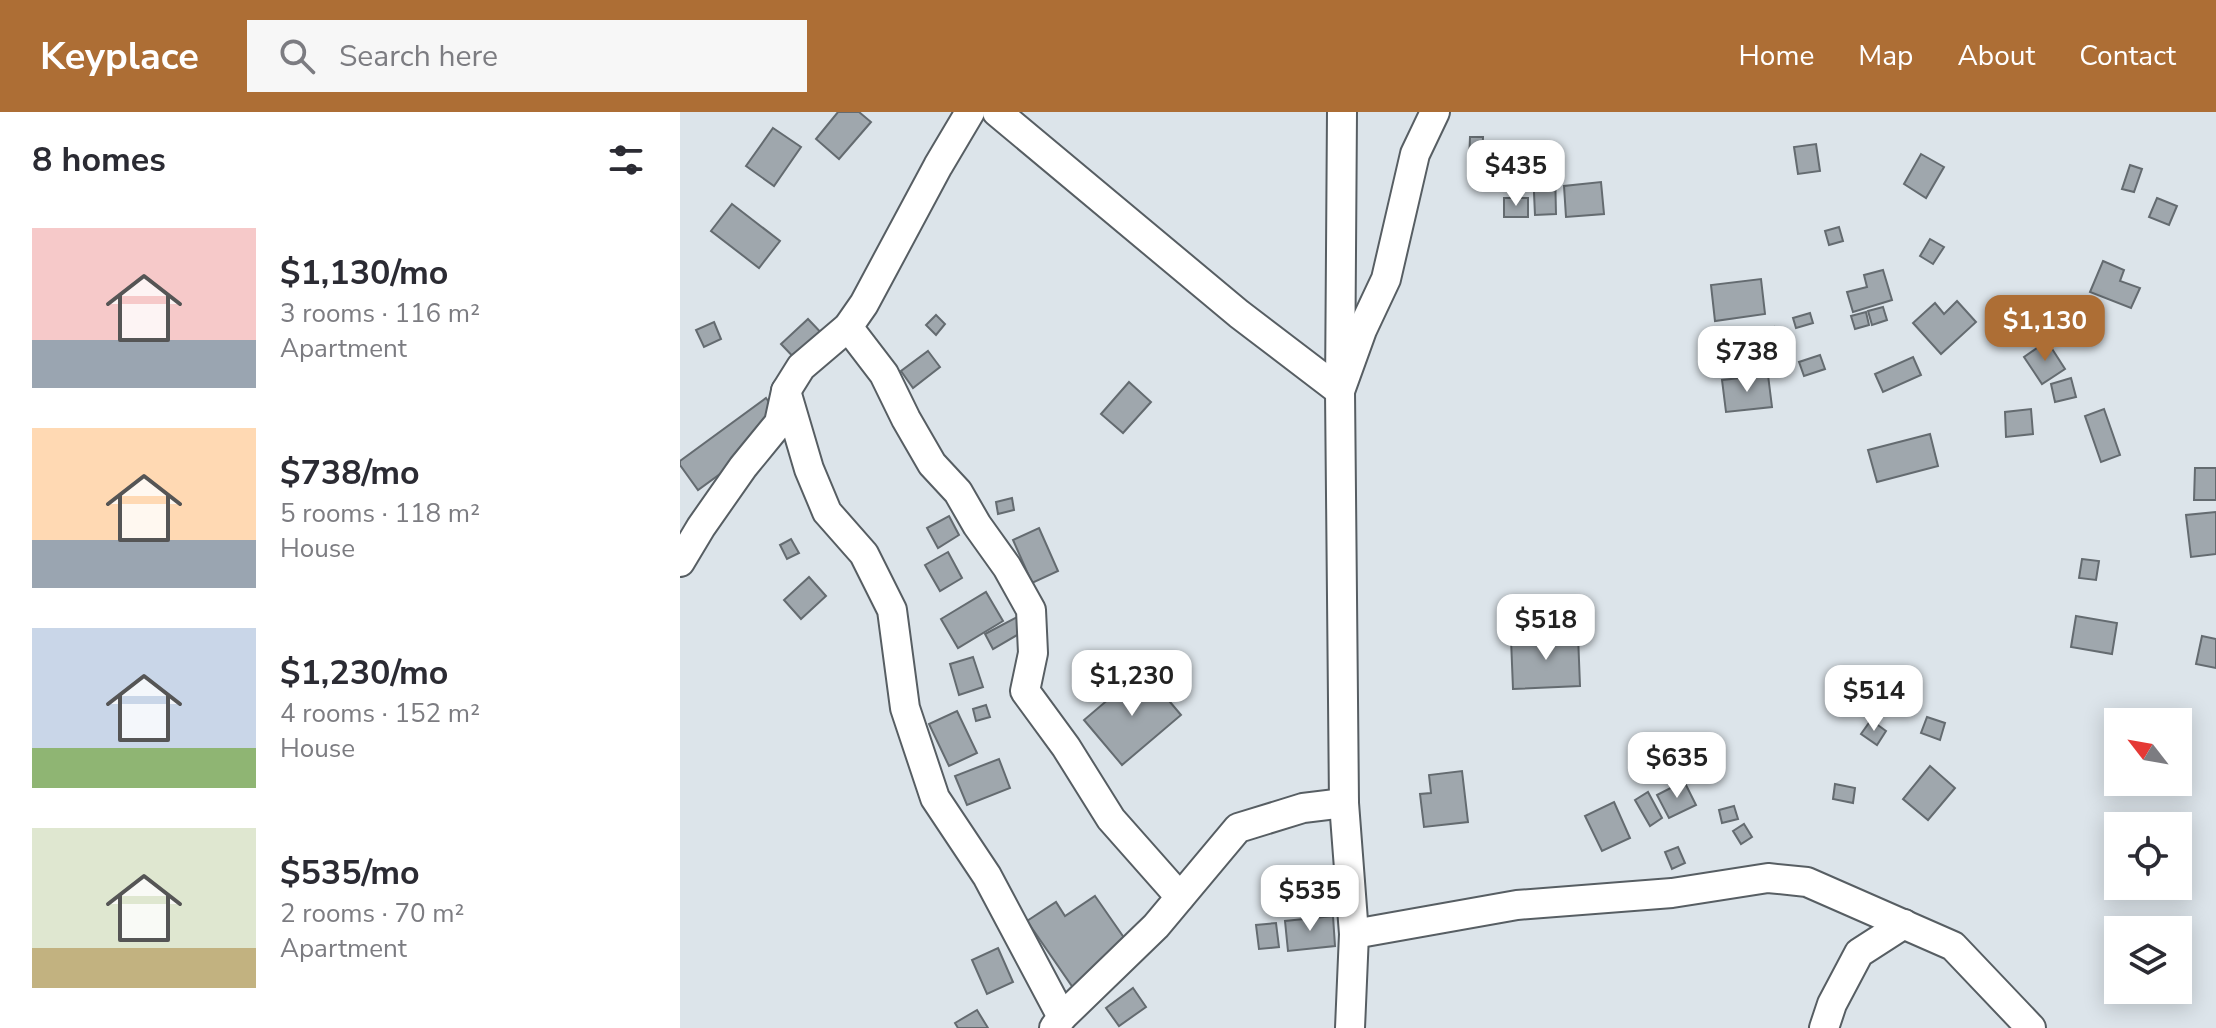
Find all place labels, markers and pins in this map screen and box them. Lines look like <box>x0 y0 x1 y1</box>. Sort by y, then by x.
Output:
pin: $435 <box>1469 140 1563 208</box>
pin: $1,130 <box>1980 295 2110 363</box>
pin: $738 <box>1700 326 1794 394</box>
pin: $518 <box>1499 594 1593 662</box>
pin: $1,230 <box>1067 650 1197 718</box>
pin: $514 <box>1827 665 1921 733</box>
pin: $635 <box>1630 732 1724 800</box>
pin: $535 <box>1263 865 1357 933</box>

